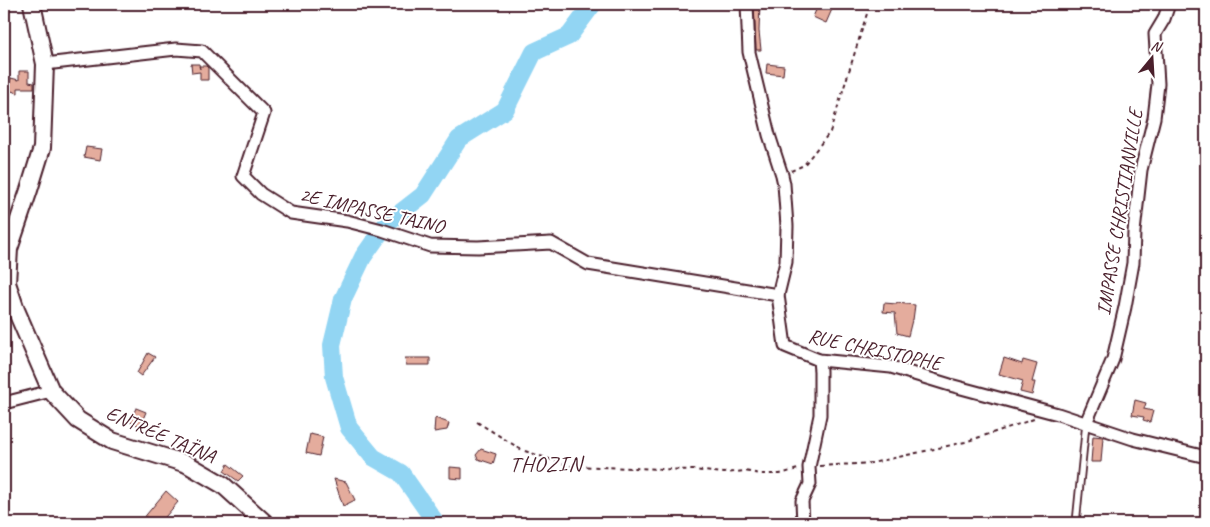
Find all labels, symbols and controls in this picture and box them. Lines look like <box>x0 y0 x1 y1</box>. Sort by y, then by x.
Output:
north arrow <box>1128 32 1178 82</box>
text: N <box>1149 37 1165 56</box>
street label: IMPASSE CHRISTIANVILLE <box>1091 104 1149 317</box>
street label: 2E IMPASSE TAINO <box>297 182 448 240</box>
street label: RUE CHRISTOPHE <box>806 323 947 376</box>
street label: ENTRÉE TAÏNA <box>102 400 220 469</box>
district label: THOZIN <box>510 450 585 478</box>

